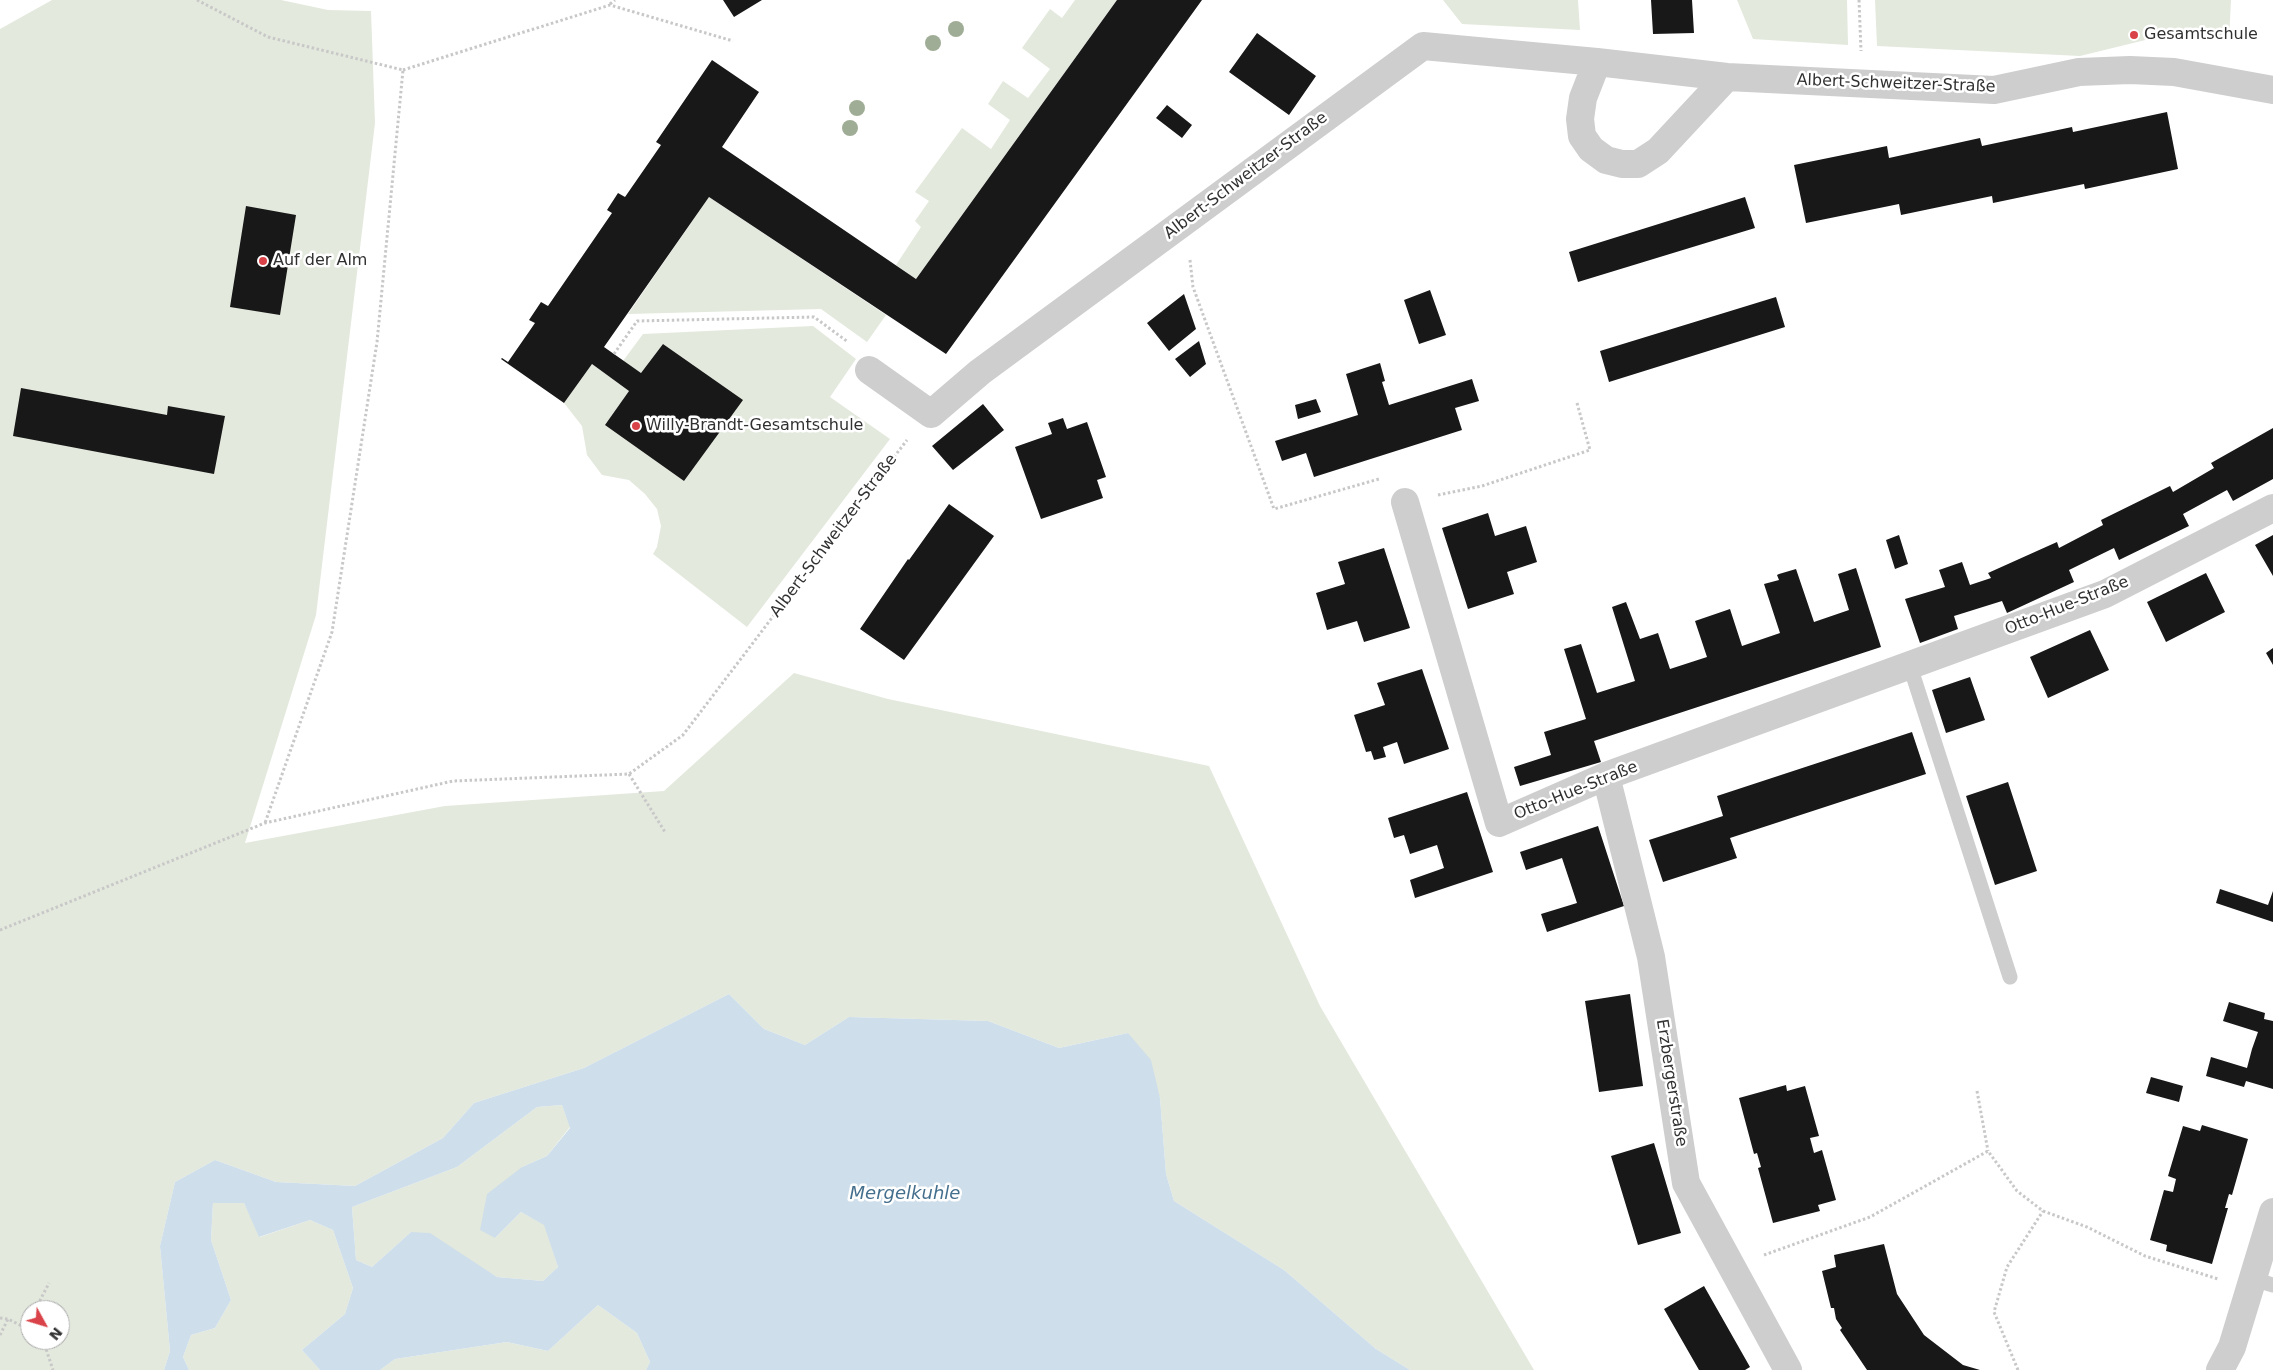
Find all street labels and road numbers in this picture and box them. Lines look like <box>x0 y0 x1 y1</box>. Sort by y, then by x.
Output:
street label: Albert-Schweitzer-Straße <box>1796 71 1996 97</box>
street label: Albert-Schweitzer-Straße <box>1161 108 1331 244</box>
street label: Albert-Schweitzer-Straße <box>766 451 902 621</box>
street label: Otto-Hue-Straße <box>2002 572 2132 640</box>
street label: Otto-Hue-Straße <box>1511 757 1641 825</box>
street label: Erzbergerstraße <box>1651 1018 1691 1148</box>

